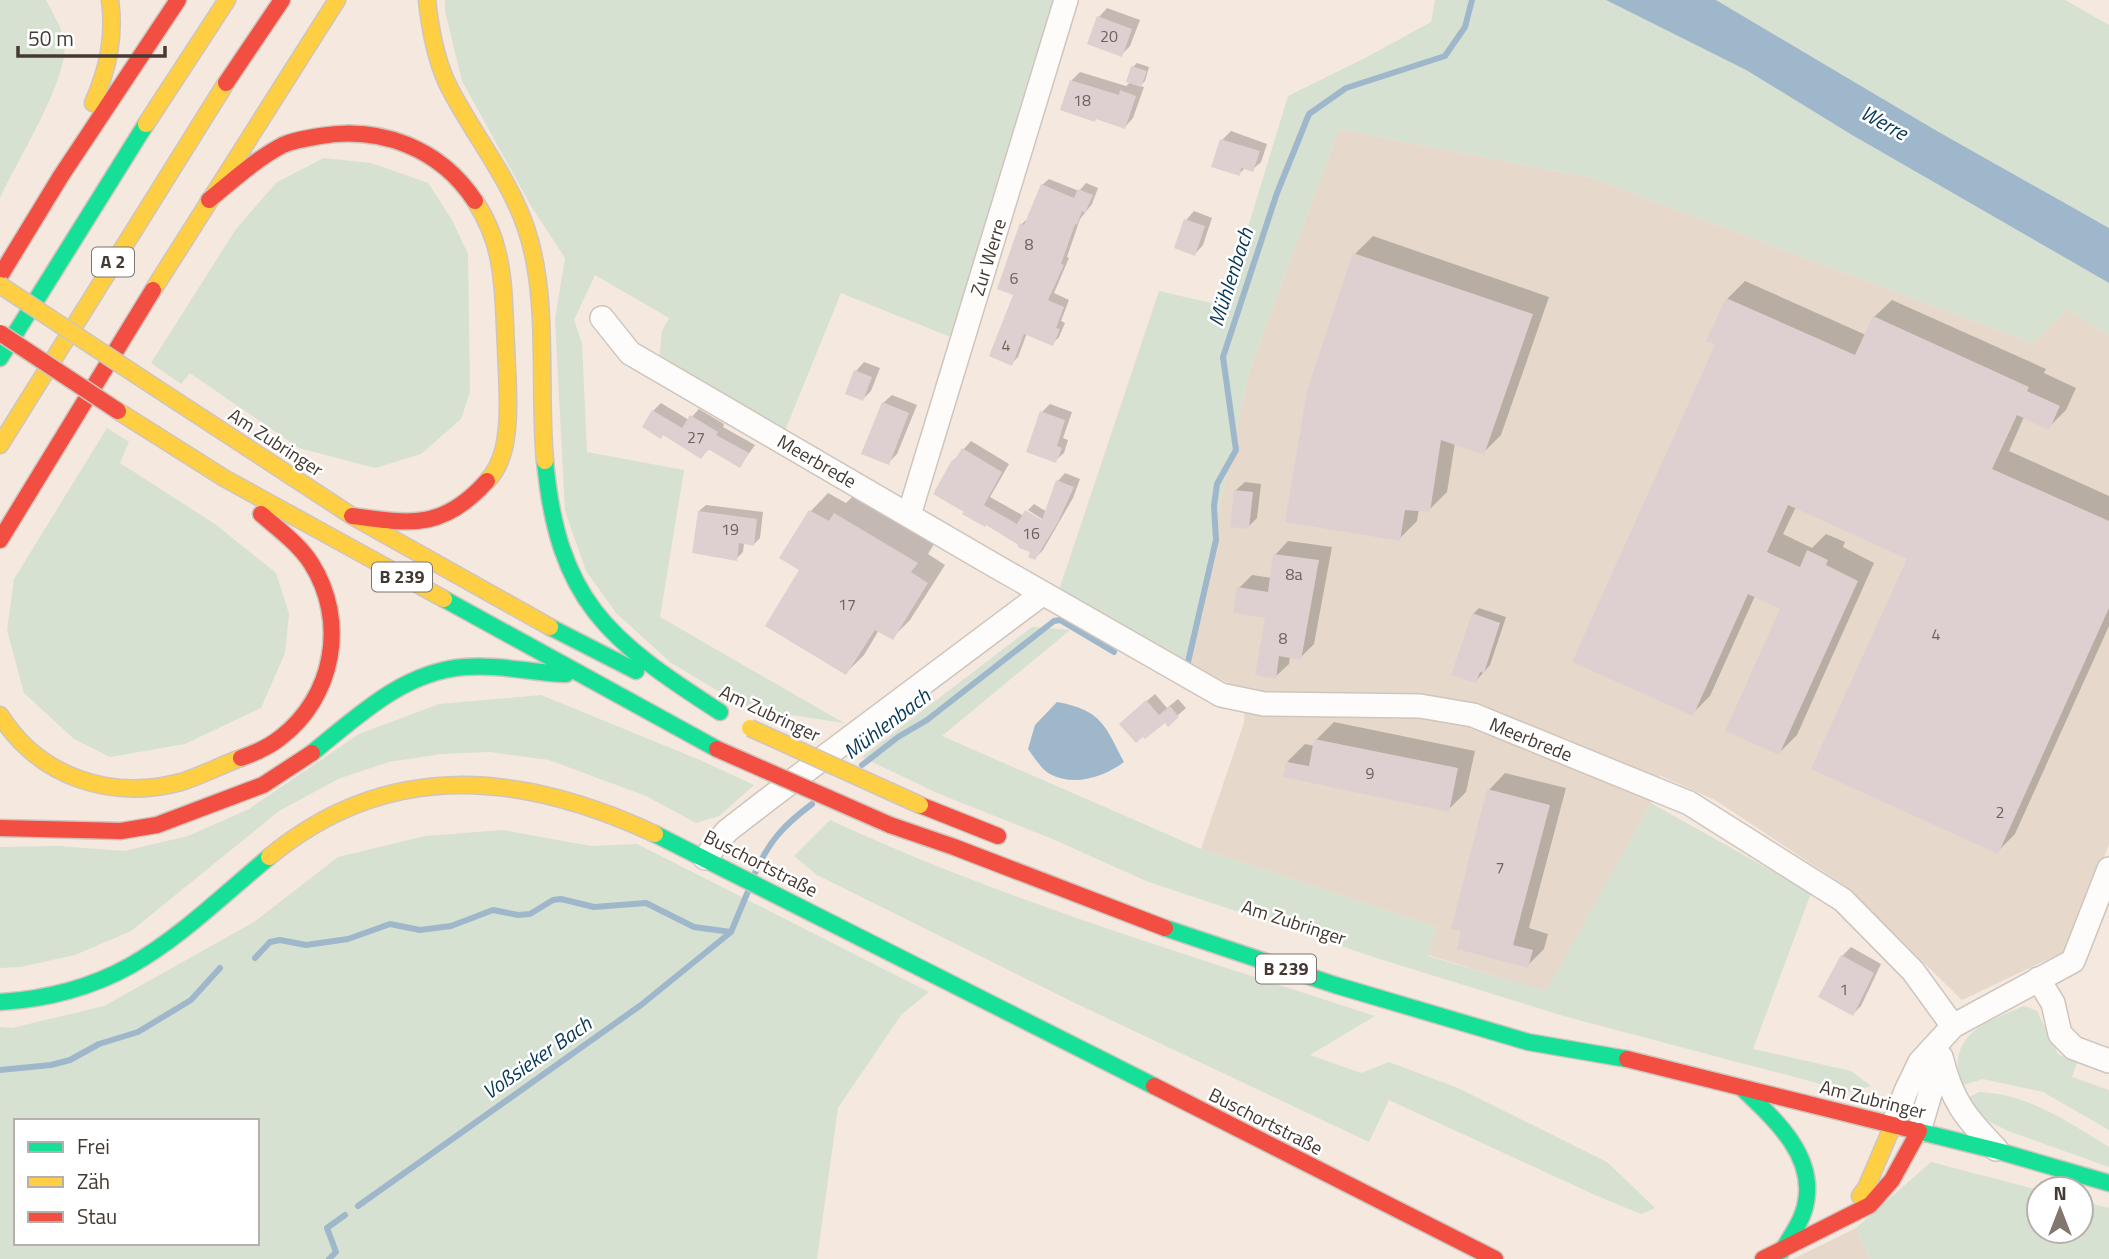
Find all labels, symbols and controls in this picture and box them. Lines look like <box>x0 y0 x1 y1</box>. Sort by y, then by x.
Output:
scale bar <box>18 14 164 58</box>
text: 50 m <box>28 22 74 54</box>
house number: 20 <box>1100 24 1118 48</box>
house number: 18 <box>1073 88 1091 112</box>
water label: Werre <box>1855 96 1915 149</box>
street label: Zur Werre <box>962 215 1013 299</box>
water label: Mühlenbach <box>1199 223 1261 330</box>
house number: 8 <box>1025 232 1034 256</box>
road number: A 2 <box>92 248 134 276</box>
house number: 6 <box>1010 266 1019 290</box>
house number: 4 <box>1002 333 1011 357</box>
street label: Am Zubringer <box>223 400 330 483</box>
house number: 27 <box>687 425 705 449</box>
street label: Meerbrede <box>772 426 862 495</box>
house number: 19 <box>721 517 739 541</box>
house number: 16 <box>1022 521 1040 545</box>
road number: B 239 <box>372 562 432 592</box>
house number: 8a <box>1286 562 1302 586</box>
house number: 17 <box>838 592 856 616</box>
house number: 4 <box>1932 622 1941 646</box>
house number: 8 <box>1279 626 1288 650</box>
street label: Am Zubringer <box>715 677 826 749</box>
water label: Mühlenbach <box>836 679 937 767</box>
street label: Meerbrede <box>1485 709 1577 768</box>
house number: 9 <box>1366 761 1375 785</box>
house number: 2 <box>1996 800 2004 824</box>
street label: Buschortstraße <box>699 821 823 904</box>
house number: 7 <box>1496 855 1504 879</box>
street label: Am Zubringer <box>1238 891 1351 952</box>
road number: B 239 <box>1256 954 1316 984</box>
house number: 1 <box>1840 977 1848 1001</box>
water label: Voßsieker Bach <box>475 1007 598 1107</box>
street label: Am Zubringer <box>1817 1071 1930 1126</box>
street label: Buschortstraße <box>1204 1079 1328 1162</box>
legend <box>14 1119 259 1245</box>
text: Frei <box>77 1130 110 1162</box>
text: Zäh <box>77 1165 110 1197</box>
north arrow <box>2025 1175 2095 1245</box>
text: N <box>2053 1178 2067 1207</box>
text: Stau <box>77 1200 117 1232</box>

